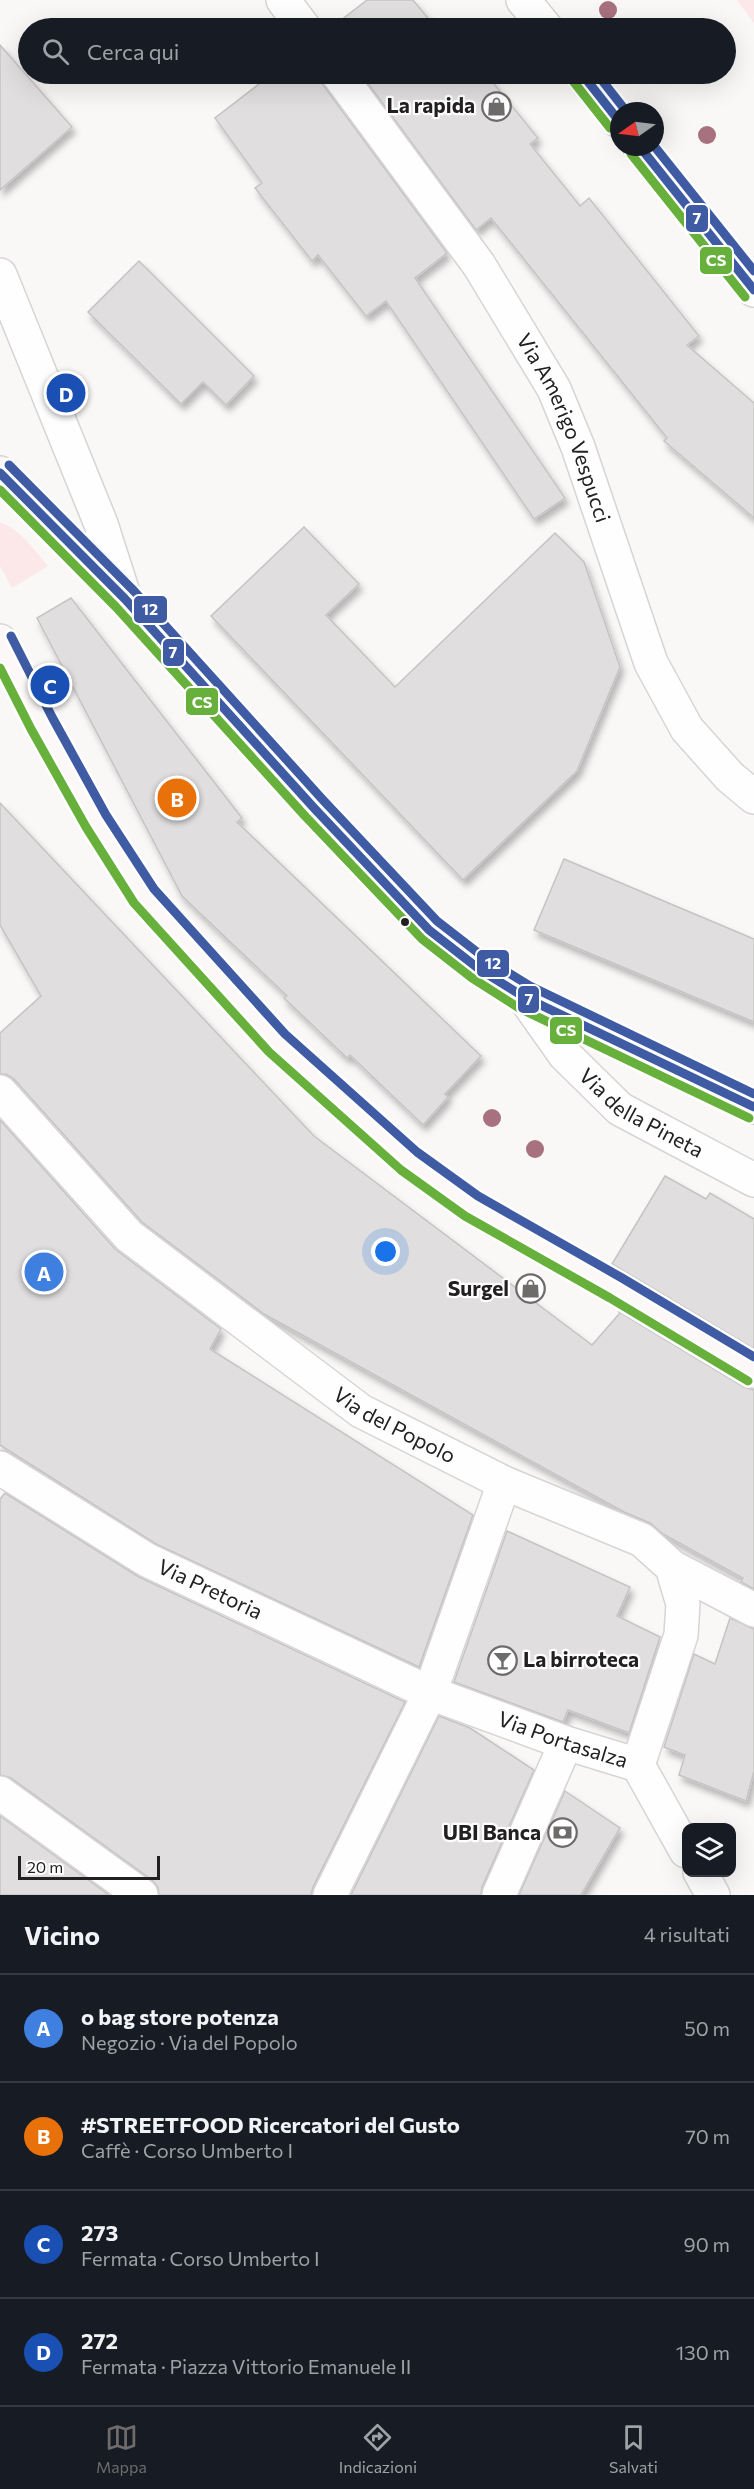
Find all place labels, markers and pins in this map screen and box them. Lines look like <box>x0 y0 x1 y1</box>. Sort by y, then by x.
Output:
shop icon: La rapida <box>480 90 512 122</box>
place label: La rapida <box>387 92 475 117</box>
pin: D <box>46 370 86 416</box>
pin: C <box>31 662 70 708</box>
pin: B <box>158 776 196 820</box>
unlabelled marker <box>399 916 411 928</box>
pin: A <box>24 1250 63 1294</box>
shop icon: Surgel <box>514 1273 546 1305</box>
place label: Surgel <box>448 1275 509 1300</box>
bar icon: La birroteca <box>486 1644 518 1676</box>
place label: La birroteca <box>523 1646 639 1671</box>
bank icon: UBI Banca <box>546 1817 578 1849</box>
place label: UBI Banca <box>443 1819 541 1844</box>

